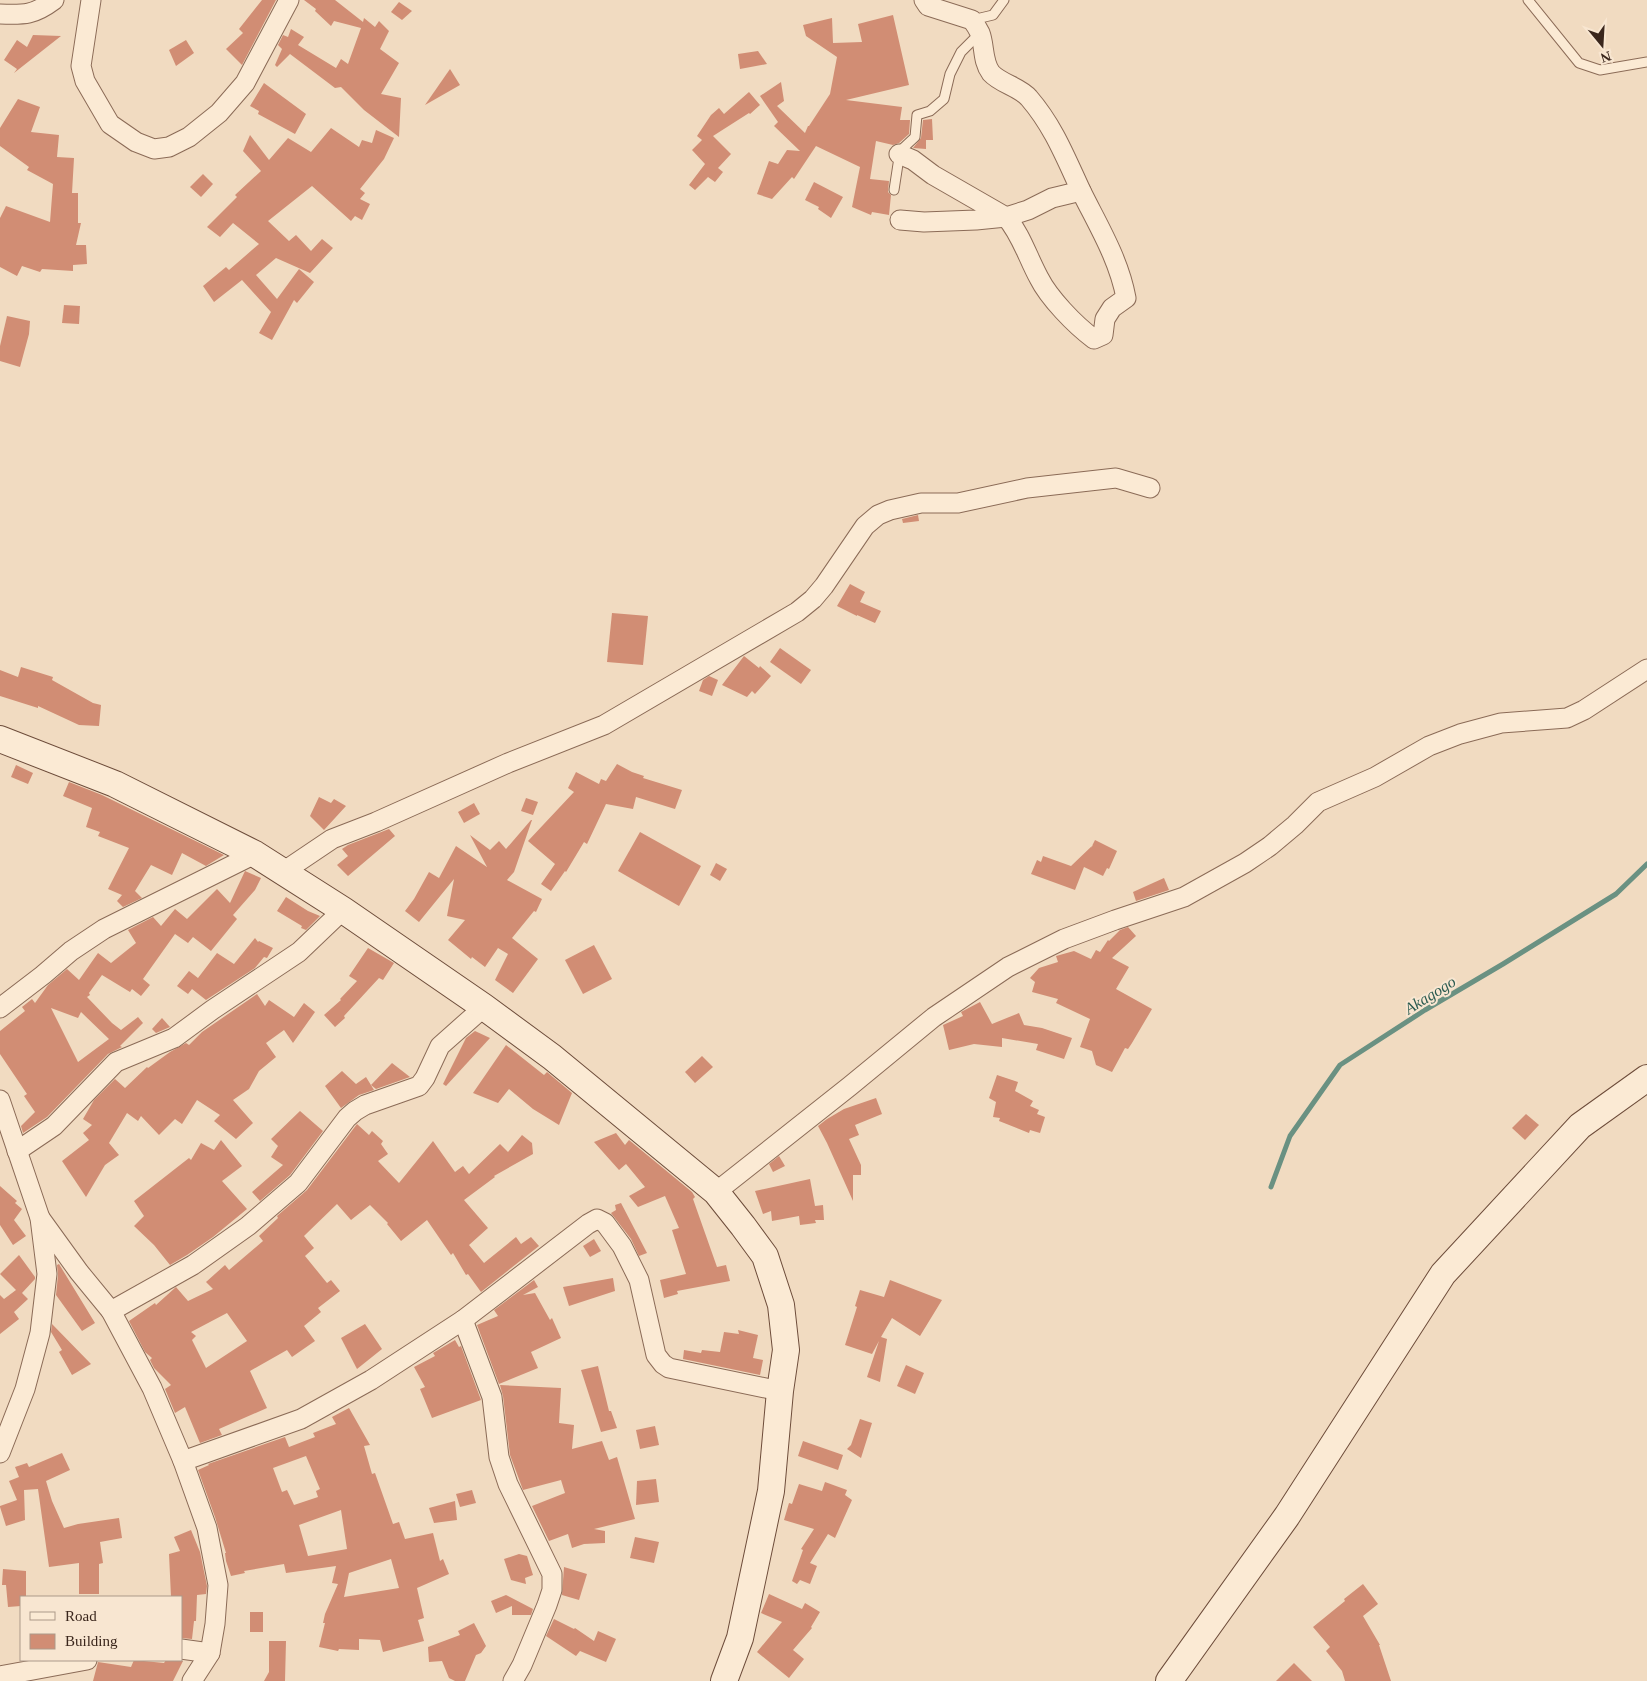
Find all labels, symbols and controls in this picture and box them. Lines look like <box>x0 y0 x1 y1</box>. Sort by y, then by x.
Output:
north arrow <box>1577 20 1627 70</box>
text: N <box>1599 48 1613 66</box>
water label: Akagogo <box>1401 973 1459 1019</box>
legend <box>20 1596 182 1661</box>
text: Road <box>65 1608 97 1624</box>
text: Building <box>65 1633 118 1649</box>

